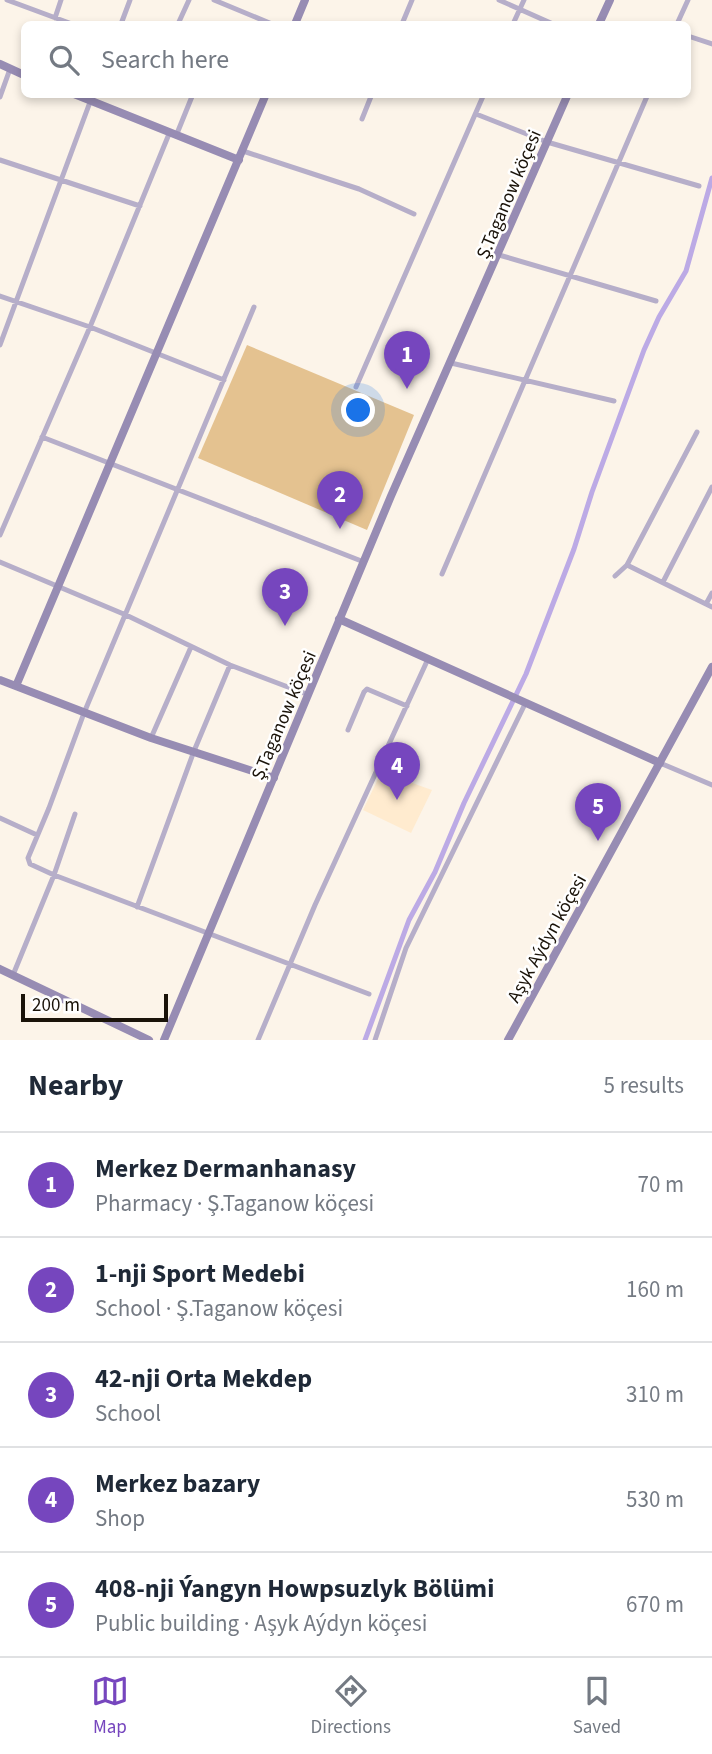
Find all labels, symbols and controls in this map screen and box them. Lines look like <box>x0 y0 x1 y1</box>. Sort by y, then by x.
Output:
search box <box>21 21 691 98</box>
icon: search <box>45 41 83 79</box>
text: Search here <box>101 41 229 78</box>
street label: Ş.Taganow köçesi <box>470 126 549 263</box>
pin: 1 <box>384 331 430 389</box>
your location <box>341 393 375 427</box>
pin: 2 <box>317 471 363 529</box>
pin: 3 <box>262 568 308 626</box>
street label: Ş.Taganow köçesi <box>245 647 324 784</box>
pin: 4 <box>374 742 420 800</box>
pin: 5 <box>575 783 621 841</box>
street label: Aşyk Aýdyn köçesi <box>501 870 594 1008</box>
scale bar <box>21 991 168 1023</box>
text: 200 m <box>32 992 80 1019</box>
text: Nearby <box>28 1064 123 1107</box>
text: 5 results <box>604 1069 684 1102</box>
text: Merkez Dermanhanasy <box>95 1150 356 1187</box>
text: 1 <box>45 1168 57 1201</box>
text: 70 m <box>637 1168 684 1201</box>
text: Pharmacy · Ş.Taganow köçesi <box>95 1187 374 1220</box>
text: 1-nji Sport Medebi <box>95 1255 305 1292</box>
text: 2 <box>45 1273 57 1306</box>
text: 160 m <box>626 1273 684 1306</box>
text: School · Ş.Taganow köçesi <box>95 1292 343 1325</box>
text: 42-nji Orta Mekdep <box>95 1360 312 1397</box>
text: 3 <box>45 1378 57 1411</box>
text: 310 m <box>626 1378 684 1411</box>
text: School <box>95 1397 161 1430</box>
text: Merkez bazary <box>95 1465 260 1502</box>
text: 4 <box>45 1483 57 1516</box>
text: 530 m <box>626 1483 684 1516</box>
text: Shop <box>95 1502 145 1535</box>
text: 408-nji Ýangyn Howpsuzlyk Bölümi <box>95 1570 494 1607</box>
text: 5 <box>45 1588 57 1621</box>
text: 670 m <box>626 1588 684 1621</box>
text: Public building · Aşyk Aýdyn köçesi <box>95 1607 427 1640</box>
tab: Map <box>91 1672 129 1741</box>
tab: Directions <box>311 1672 391 1741</box>
tab: Saved <box>573 1672 621 1741</box>

